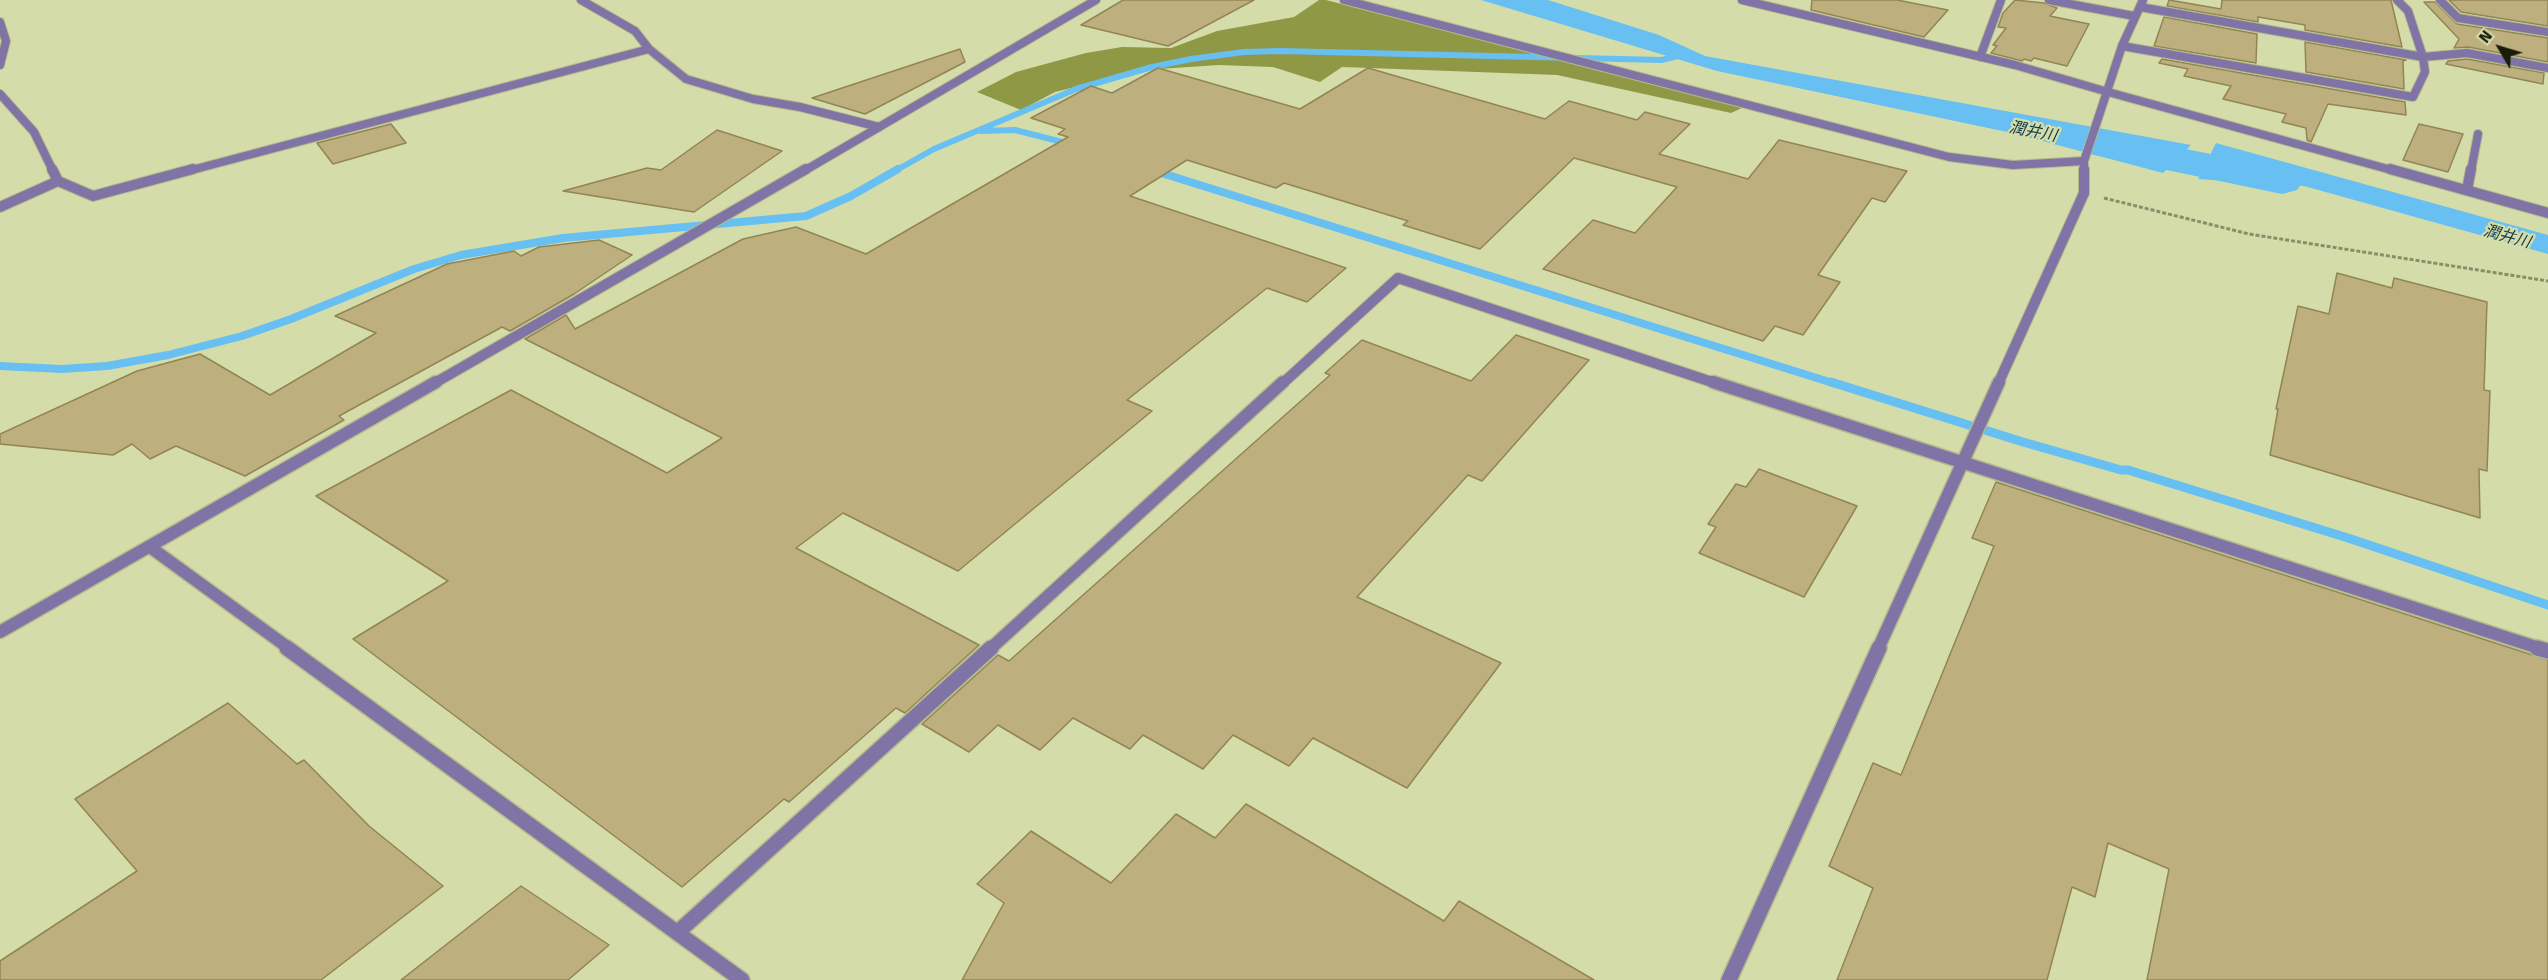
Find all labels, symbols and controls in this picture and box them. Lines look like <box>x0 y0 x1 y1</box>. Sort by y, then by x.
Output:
north arrow <box>2470 18 2530 78</box>
text: N <box>2475 27 2496 47</box>
water label: 潤井川 <box>2008 118 2058 146</box>
water label: 潤井川 <box>2481 222 2533 252</box>

